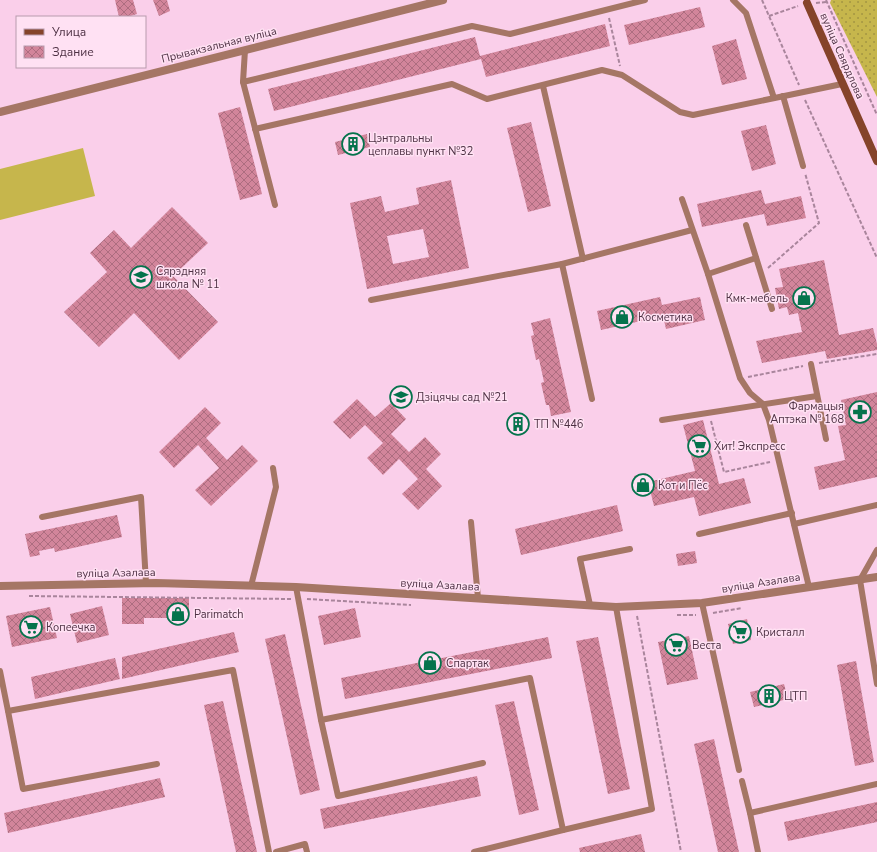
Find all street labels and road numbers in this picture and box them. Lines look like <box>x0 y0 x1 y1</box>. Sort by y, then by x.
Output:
street label: вуліца Свярдлова <box>816 11 868 101</box>
street label: Прывакзальная вуліца <box>160 23 278 67</box>
street label: вуліца Азалава <box>76 565 156 581</box>
street label: вуліца Азалава <box>721 569 801 597</box>
street label: вуліца Азалава <box>400 575 480 595</box>

